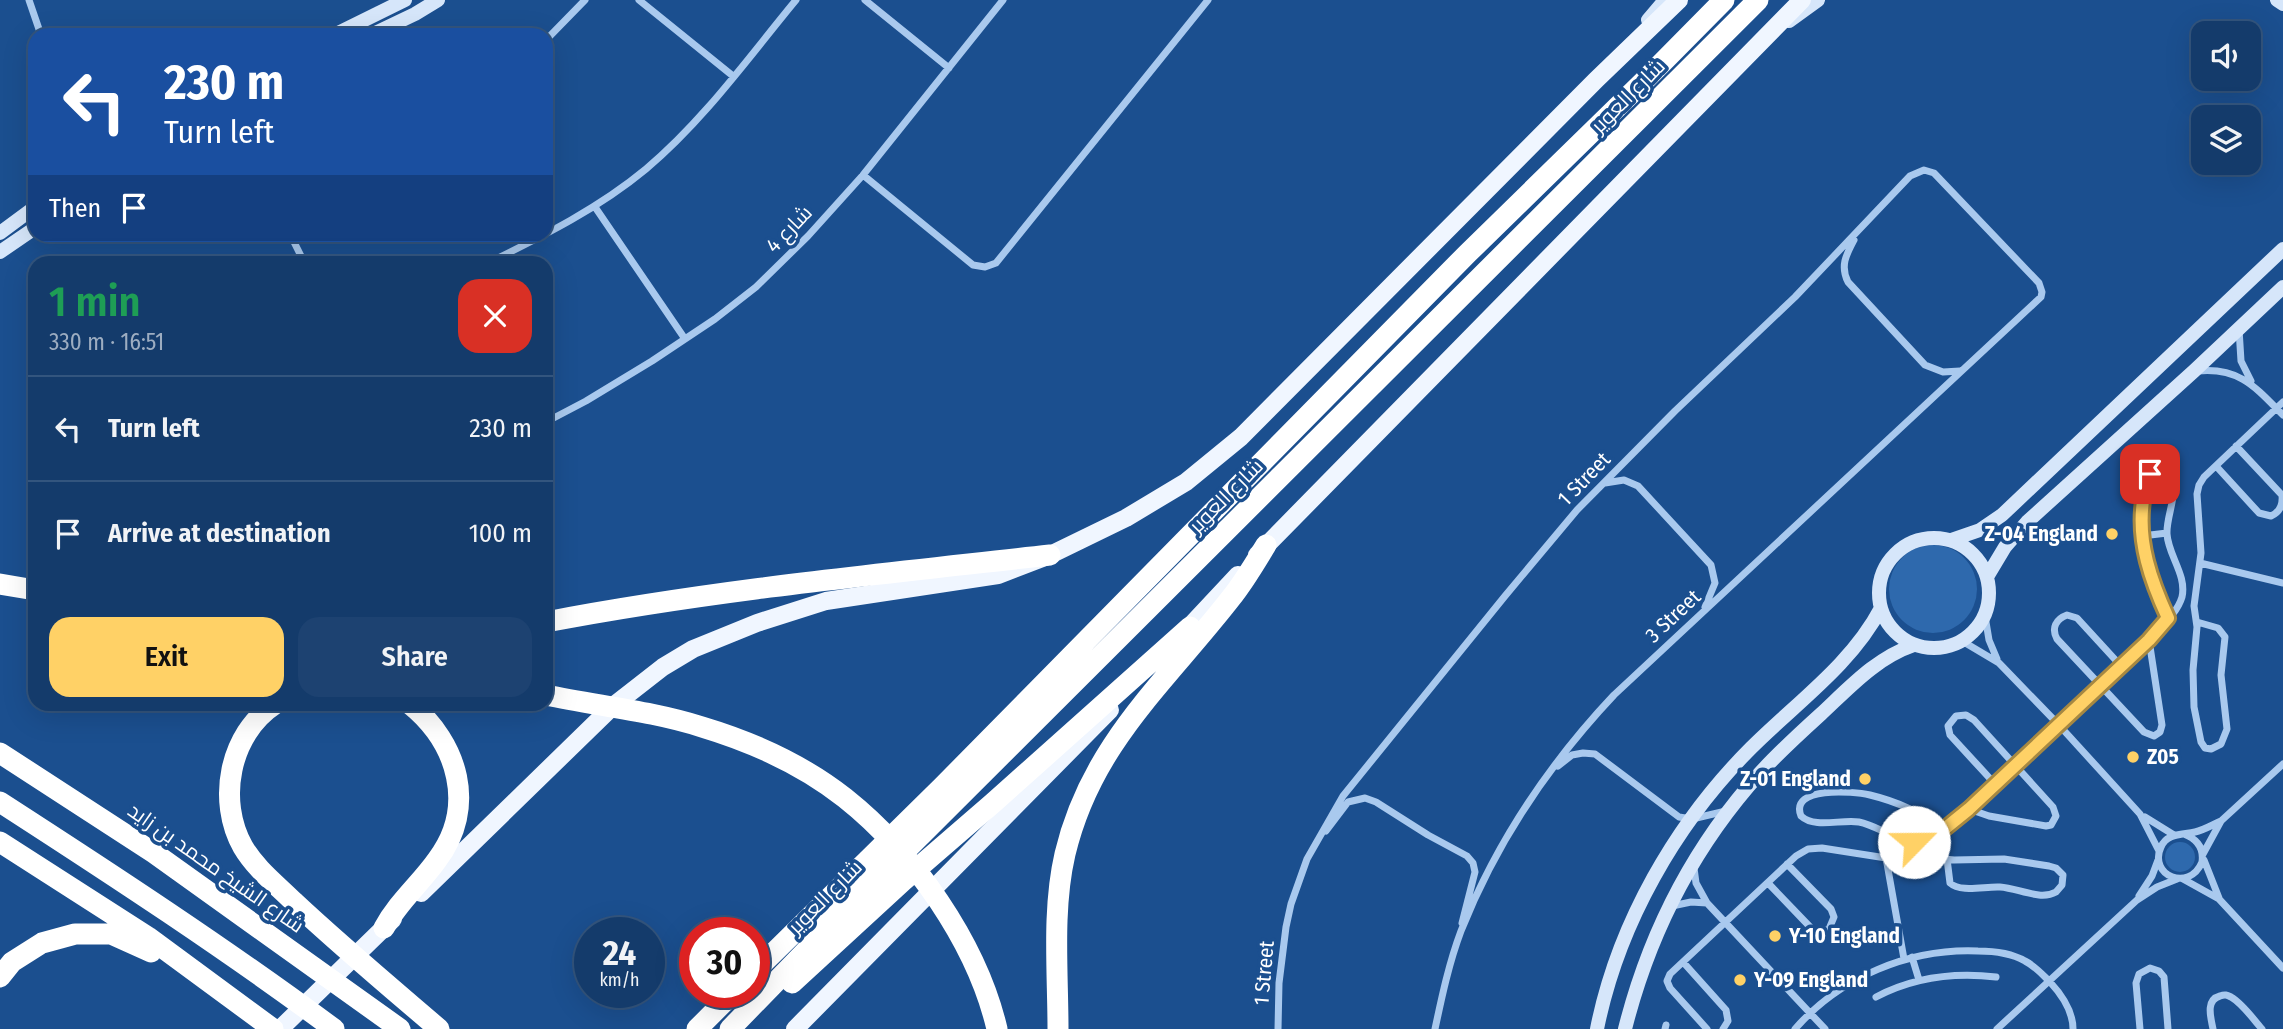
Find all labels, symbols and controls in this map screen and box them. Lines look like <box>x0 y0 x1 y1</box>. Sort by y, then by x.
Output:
map controls <box>2191 21 2261 175</box>
button: sound <box>2191 21 2261 91</box>
text: 230 m <box>164 53 284 112</box>
street label: شارع العوير <box>1585 53 1671 140</box>
icon: left <box>49 56 140 147</box>
button: layers <box>2191 105 2261 175</box>
text: Turn left <box>164 113 274 151</box>
icon: arrive <box>115 189 153 227</box>
text: Then <box>49 193 101 224</box>
street label: شارع 4 <box>760 200 818 259</box>
text: 1 min <box>49 277 140 327</box>
button: close <box>458 279 532 353</box>
text: 330 m · 16:51 <box>49 328 164 356</box>
icon: left <box>49 410 87 448</box>
text: Turn left <box>108 413 200 444</box>
text: 230 m <box>469 413 532 444</box>
pin <box>2120 444 2180 504</box>
street label: 1 Street <box>1552 447 1616 511</box>
street label: شارع العوير <box>1183 453 1269 540</box>
icon: arrive <box>2131 455 2169 493</box>
icon: arrive <box>49 515 87 553</box>
text: Arrive at destination <box>108 518 331 549</box>
text: 100 m <box>469 518 532 549</box>
place label: Z-04 England <box>1985 521 2098 547</box>
marker: Z-04 England <box>2104 526 2120 542</box>
street label: 3 Street <box>1640 584 1706 648</box>
button: Exit <box>49 617 284 697</box>
button: Share <box>298 617 532 697</box>
place label: Z05 <box>2147 744 2179 770</box>
marker: Z05 <box>2125 749 2141 765</box>
place label: Z-01 England <box>1740 766 1851 792</box>
marker: Z-01 England <box>1857 771 1873 787</box>
street label: شارع الشيخ محمد بن زايد <box>122 797 309 939</box>
position arrow <box>1877 805 1951 879</box>
street label: شارع العوير <box>782 854 868 941</box>
speed limit sign: 30 <box>679 917 770 1008</box>
place label: Y-10 England <box>1788 923 1900 949</box>
marker: Y-10 England <box>1767 928 1783 944</box>
text: 24 <box>603 932 636 974</box>
street label: 1 Street <box>1248 939 1280 1006</box>
place label: Y-09 England <box>1753 967 1868 993</box>
text: km/h <box>599 969 640 991</box>
marker: Y-09 England <box>1732 972 1748 988</box>

